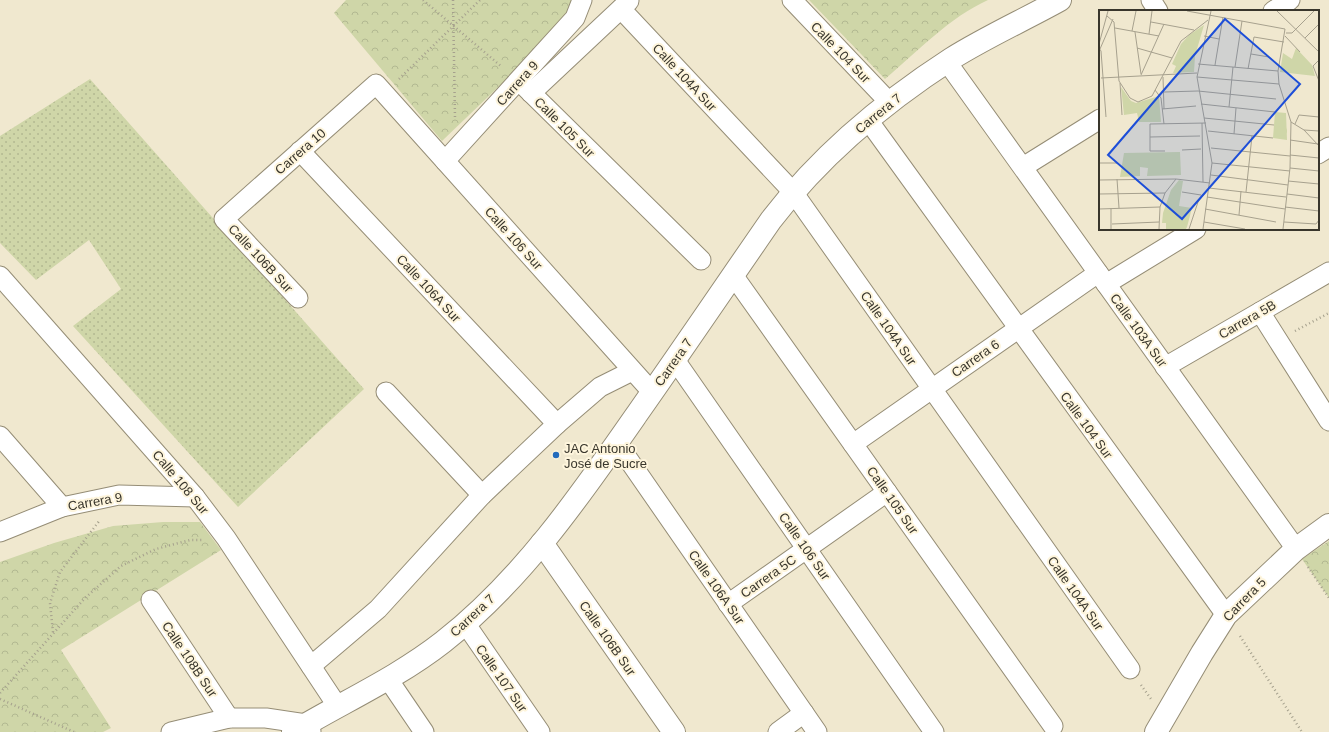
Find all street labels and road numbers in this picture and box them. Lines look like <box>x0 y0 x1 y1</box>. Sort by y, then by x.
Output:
street label: Calle 104 Sur <box>808 19 874 86</box>
street label: Calle 104A Sur <box>650 41 720 115</box>
street label: Carrera 9 <box>493 58 541 109</box>
street label: Carrera 7 <box>852 90 904 136</box>
street label: Calle 105 Sur <box>531 94 598 161</box>
street label: Carrera 10 <box>272 125 329 177</box>
street label: Calle 106 Sur <box>482 204 546 273</box>
street label: Calle 106B Sur <box>225 221 296 296</box>
street label: Calle 106A Sur <box>394 252 464 326</box>
street label: Calle 104A Sur <box>858 288 920 369</box>
street label: Calle 103A Sur <box>1107 291 1171 370</box>
street label: Carrera 5B <box>1216 297 1279 342</box>
street label: Carrera 7 <box>652 335 695 389</box>
street label: Carrera 6 <box>948 337 1002 380</box>
street label: Calle 104 Sur <box>1057 389 1116 462</box>
street label: Calle 108 Sur <box>150 447 212 518</box>
street label: Calle 105 Sur <box>864 464 922 537</box>
street label: Carrera 9 <box>67 489 123 514</box>
street label: Calle 106 Sur <box>776 510 834 583</box>
street label: Calle 106A Sur <box>686 547 748 628</box>
street label: Carrera 5C <box>738 552 799 601</box>
street label: Calle 104A Sur <box>1045 553 1107 634</box>
street label: Carrera 5 <box>1220 574 1269 624</box>
street label: Carrera 7 <box>447 591 498 640</box>
street label: Calle 106B Sur <box>576 598 639 679</box>
street label: Calle 108B Sur <box>159 619 221 700</box>
street label: Calle 107 Sur <box>473 642 531 715</box>

